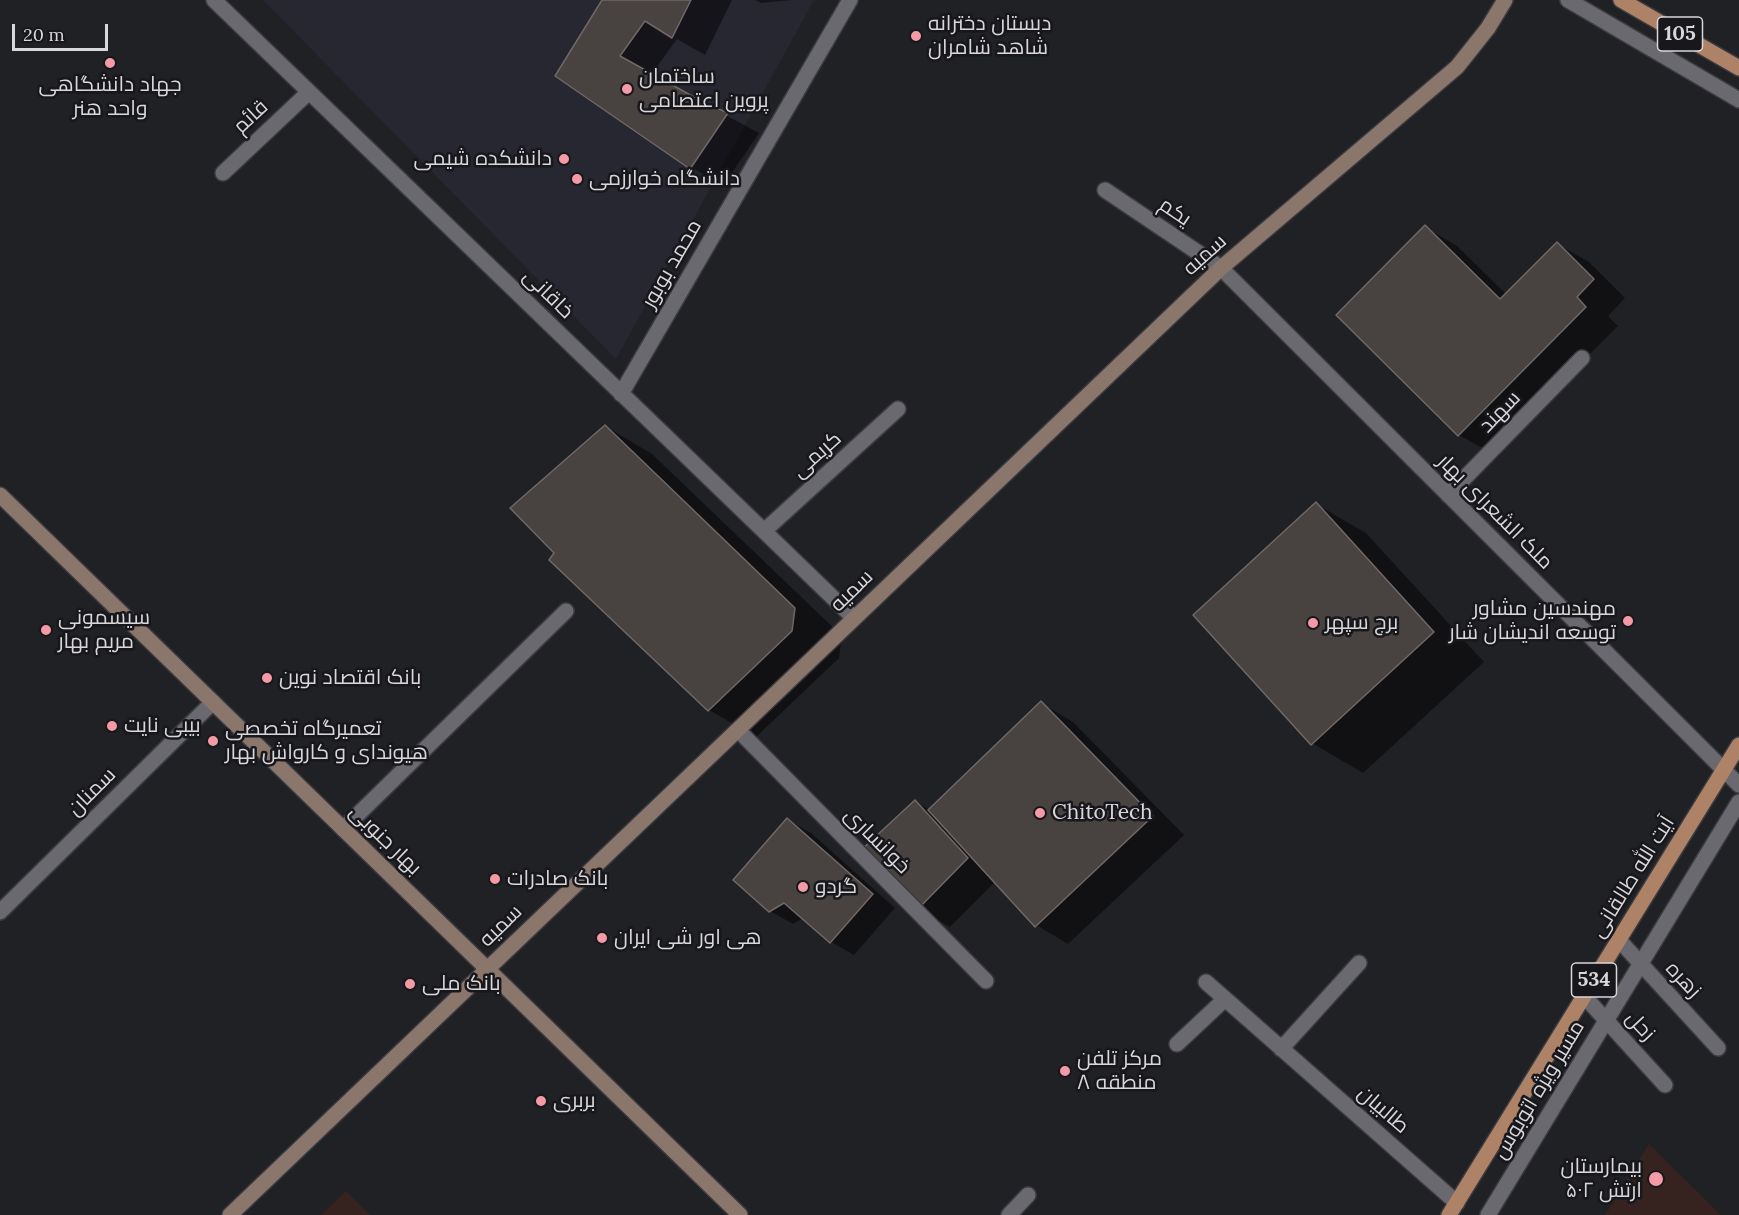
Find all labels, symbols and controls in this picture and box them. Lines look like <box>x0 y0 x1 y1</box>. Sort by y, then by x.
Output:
place label: دبستان دخترانه شاهد شامران <box>928 11 1051 61</box>
scale bar <box>15 12 111 50</box>
road number: 105 <box>1658 17 1702 51</box>
text: 20 m <box>23 23 65 46</box>
marker: دبستان دخترانه شاهد شامران <box>909 29 923 43</box>
marker: جهاد دانشگاهی واحد هنر <box>103 56 117 70</box>
place label: ساختمان پروین اعتصامی <box>639 64 769 114</box>
place label: جهاد دانشگاهی واحد هنر <box>38 72 182 122</box>
marker: ساختمان پروین اعتصامی <box>620 82 634 96</box>
street label: قائم <box>228 95 274 139</box>
place label: دانشکده شیمی <box>413 146 552 172</box>
marker: دانشکده شیمی <box>557 152 571 166</box>
place label: دانشگاه خوارزمی <box>589 166 740 192</box>
marker: دانشگاه خوارزمی <box>570 172 584 186</box>
street label: یکم <box>1154 192 1196 232</box>
street label: محمد بوبور <box>637 215 707 313</box>
street label: سمیه <box>1178 229 1232 281</box>
street label: خاقانی <box>517 264 579 324</box>
street label: سهند <box>1474 386 1526 438</box>
street label: کریمی <box>787 426 847 484</box>
street label: ملک الشعرای بهار <box>1432 449 1558 575</box>
street label: سمیه <box>825 565 879 617</box>
place label: مهندسین مشاور توسعه اندیشان شار <box>1449 596 1616 646</box>
place label: سیسمونی مریم بهار <box>58 605 150 655</box>
place label: برج سپهر <box>1325 610 1398 636</box>
marker: مهندسین مشاور توسعه اندیشان شار <box>1621 614 1635 628</box>
marker: برج سپهر <box>1306 616 1320 630</box>
marker: سیسمونی مریم بهار <box>39 623 53 637</box>
place label: بانک اقتصاد نوین <box>279 665 421 691</box>
marker: بانک اقتصاد نوین <box>260 671 274 685</box>
place label: بیبی نایت <box>124 713 201 739</box>
place label: تعمیرگاه تخصصی هیوندای و کارواش بهار <box>225 716 428 766</box>
marker: بیبی نایت <box>105 719 119 733</box>
marker: تعمیرگاه تخصصی هیوندای و کارواش بهار <box>206 734 220 748</box>
street label: سمنان <box>63 763 121 821</box>
street label: بهار جنوبی <box>344 799 426 881</box>
place label: ChitoTech <box>1052 800 1153 826</box>
street label: خوانساری <box>839 803 915 879</box>
marker: ChitoTech <box>1033 806 1047 820</box>
street label: آیت الله طالقانی <box>1586 812 1680 942</box>
place label: بانک صادرات <box>507 866 608 892</box>
marker: بانک صادرات <box>488 872 502 886</box>
place label: گردو <box>815 874 857 900</box>
marker: گردو <box>796 880 810 894</box>
street label: سمیه <box>474 900 528 952</box>
place label: هی اور شی ایران <box>614 925 762 951</box>
marker: هی اور شی ایران <box>595 931 609 945</box>
street label: زهره <box>1660 956 1706 1004</box>
road number: 534 <box>1572 963 1616 997</box>
place label: بانک ملی <box>422 971 501 997</box>
marker: بانک ملی <box>403 977 417 991</box>
street label: زحل <box>1620 1006 1660 1046</box>
street label: مسیر ویژه اتوبوس <box>1488 1016 1590 1164</box>
place label: مرکز تلفن منطقه ۸ <box>1077 1046 1162 1096</box>
marker: مرکز تلفن منطقه ۸ <box>1058 1064 1072 1078</box>
street label: طالبیان <box>1352 1081 1414 1139</box>
place label: بربری <box>553 1088 596 1114</box>
marker: بربری <box>534 1094 548 1108</box>
place label: بیمارستان ۵۰۲ ارتش <box>1561 1154 1642 1204</box>
marker: بیمارستان ۵۰۲ ارتش <box>1647 1170 1665 1188</box>

